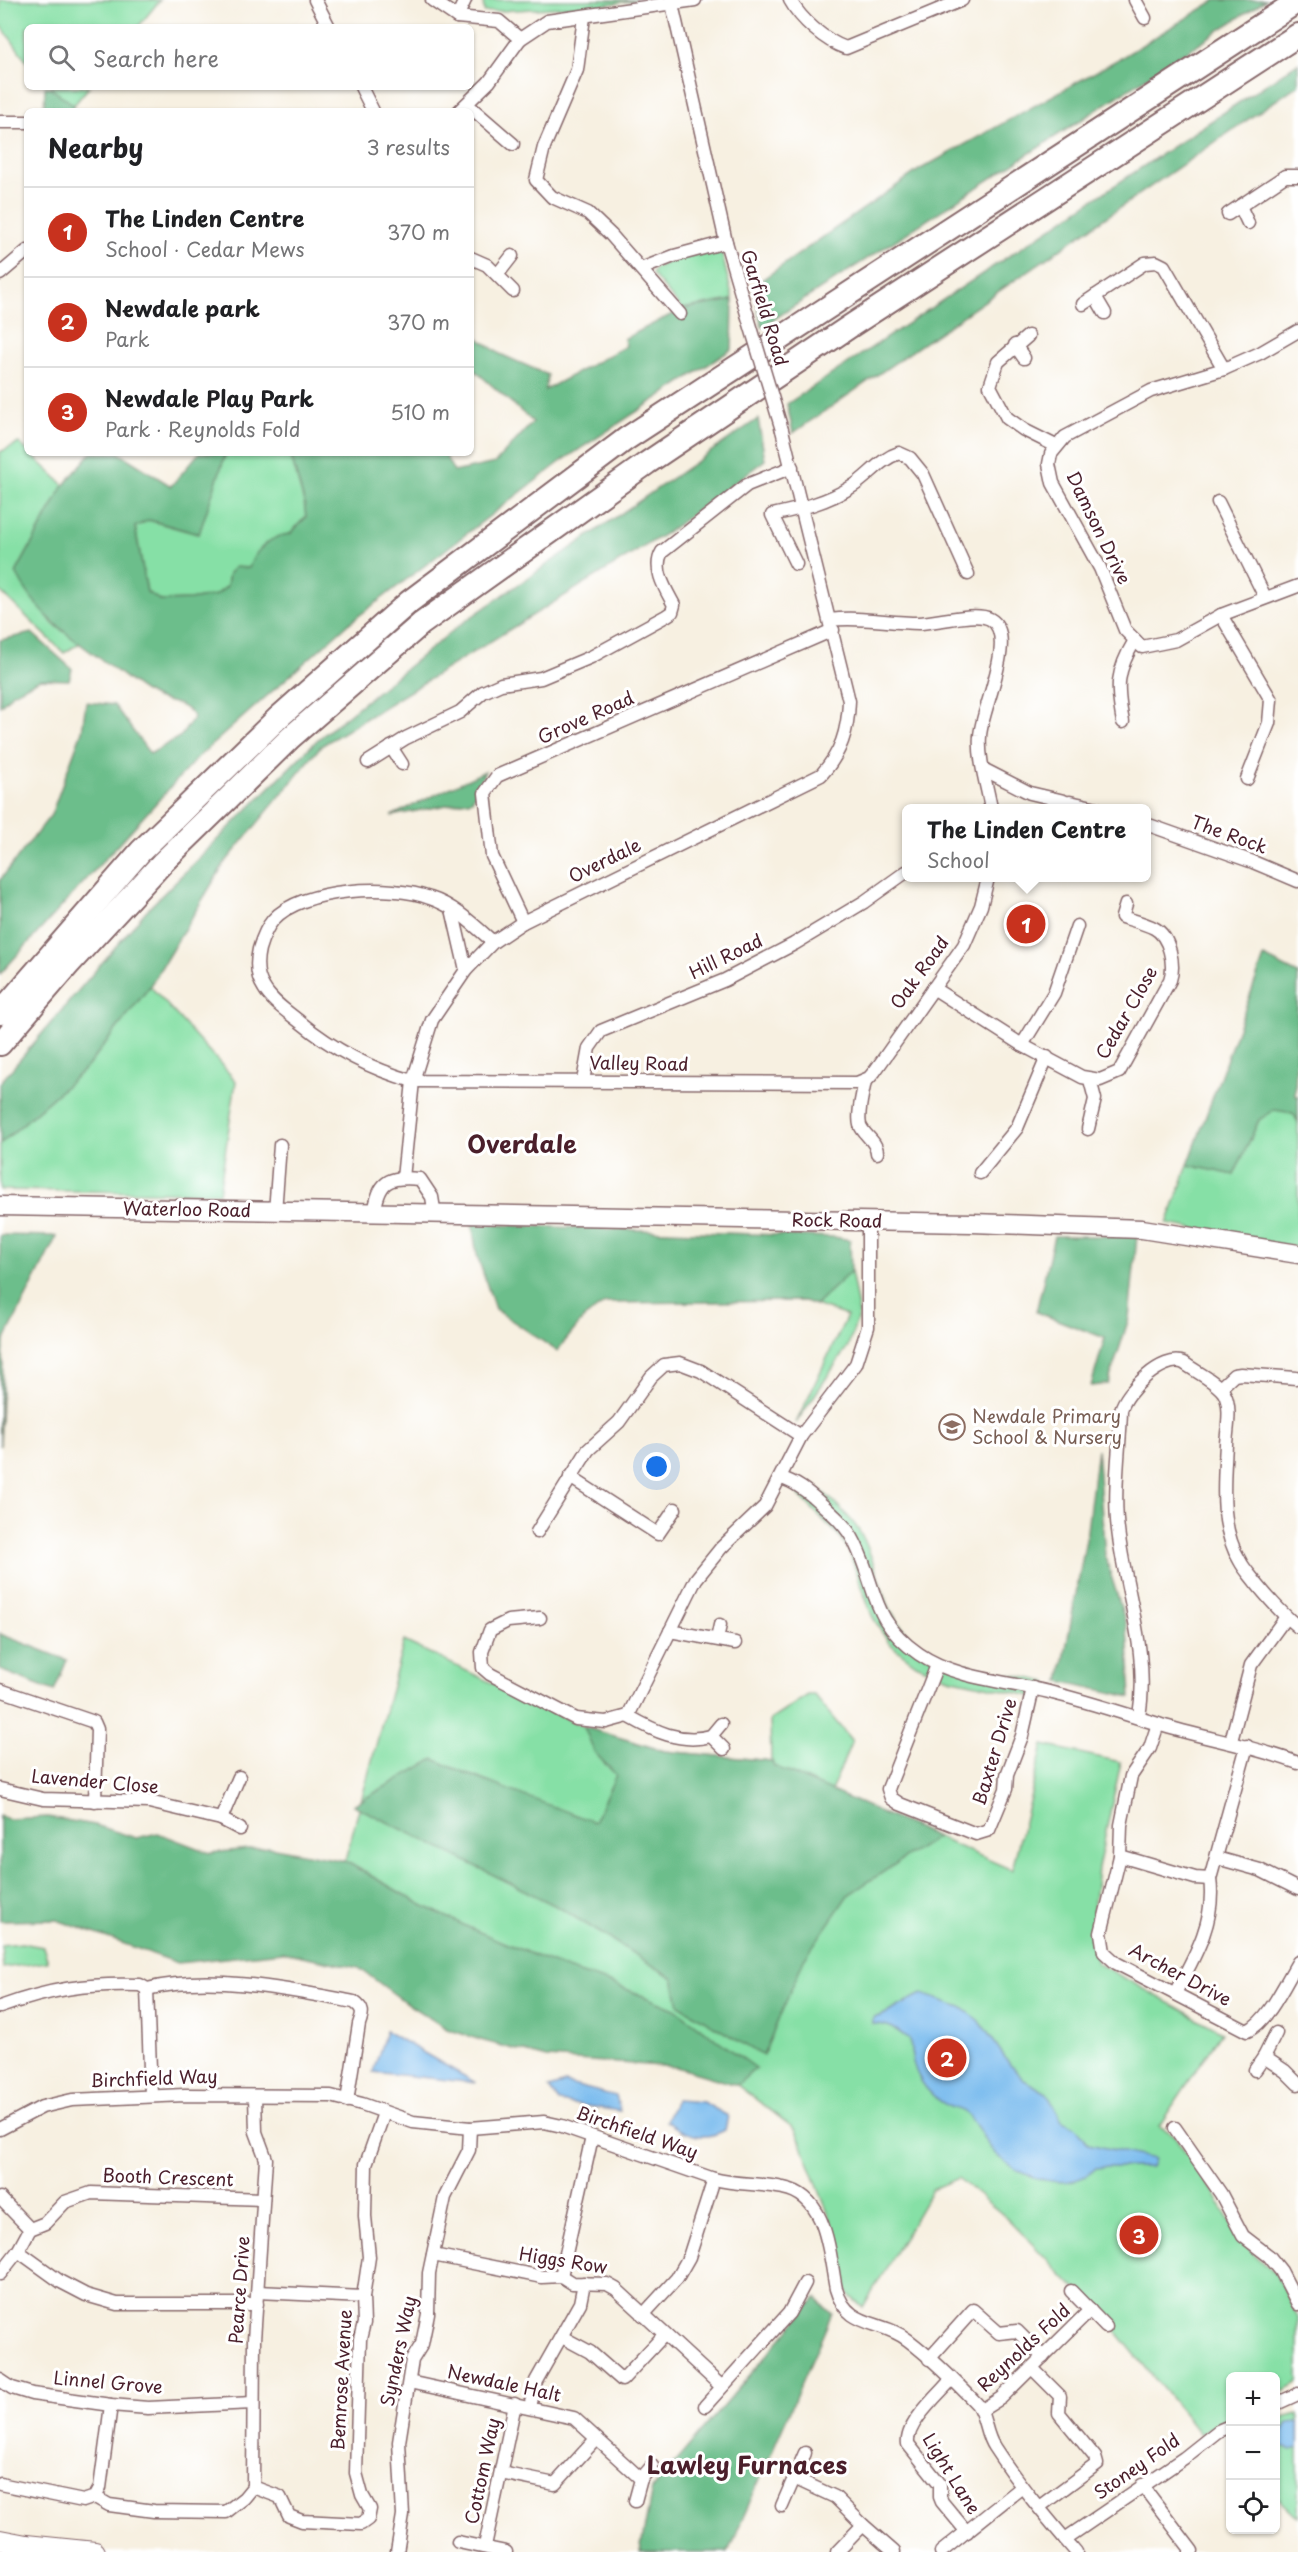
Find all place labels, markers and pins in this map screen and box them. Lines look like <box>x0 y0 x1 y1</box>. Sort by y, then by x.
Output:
pin: 1 <box>1006 902 1046 946</box>
place label: Newdale Primary School & Nursery <box>972 1402 1122 1450</box>
school or university icon: Newdale Primary School & Nursery <box>937 1412 967 1442</box>
pin: 2 <box>928 2036 966 2080</box>
pin: 3 <box>1120 2212 1158 2258</box>

